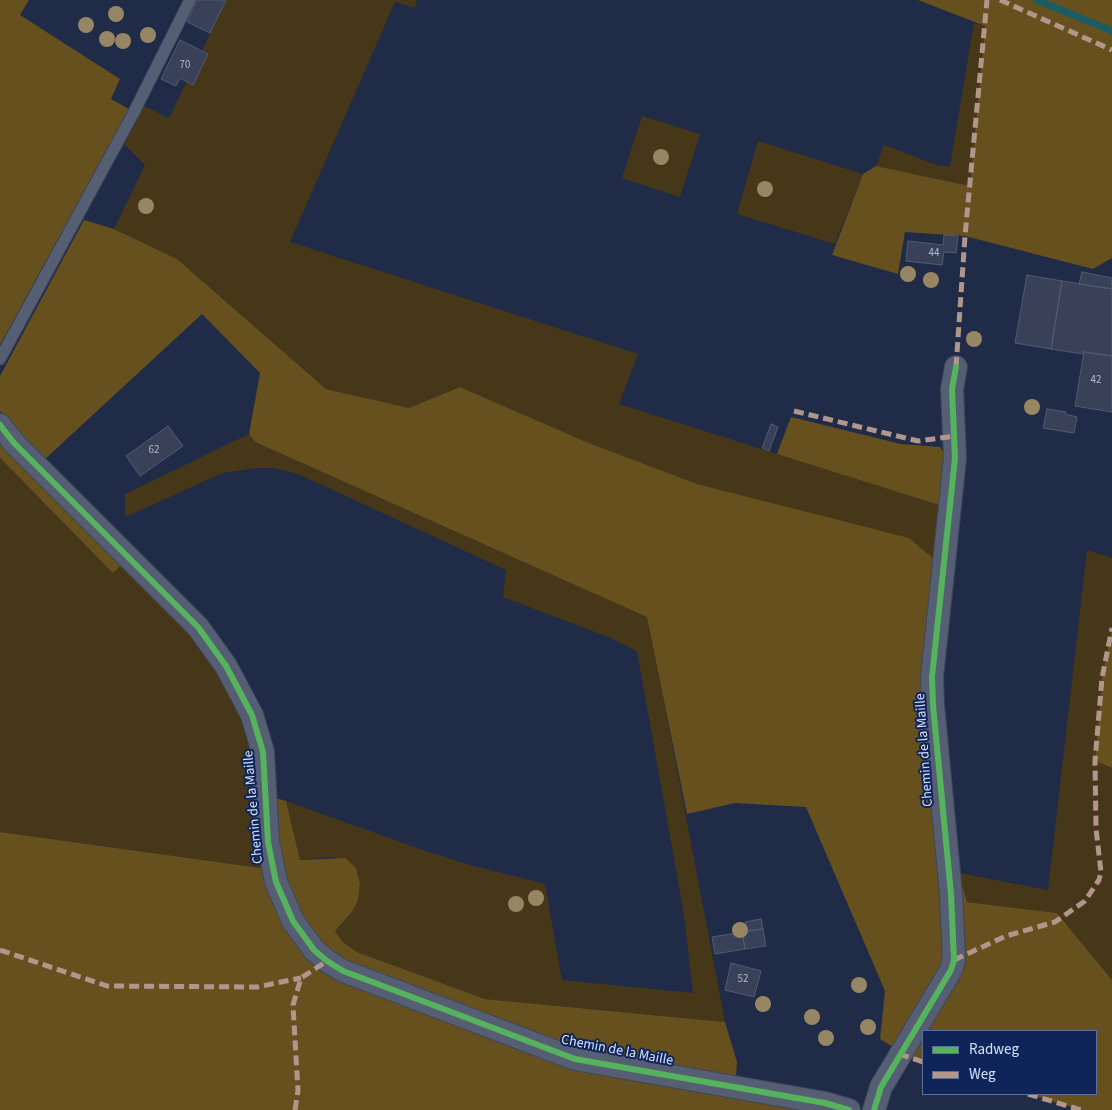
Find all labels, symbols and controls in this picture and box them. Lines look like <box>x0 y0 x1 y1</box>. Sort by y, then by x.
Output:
house number: 70 <box>180 59 190 73</box>
house number: 44 <box>929 247 939 261</box>
house number: 42 <box>1091 374 1101 388</box>
house number: 62 <box>149 444 159 458</box>
street label: Chemin de la Maille <box>913 693 937 807</box>
street label: Chemin de la Maille <box>241 750 267 864</box>
house number: 52 <box>738 973 748 987</box>
legend <box>922 1030 1097 1095</box>
street label: Chemin de la Maille <box>560 1032 674 1070</box>
text: Radweg <box>969 1039 1019 1060</box>
text: Weg <box>969 1064 996 1085</box>

